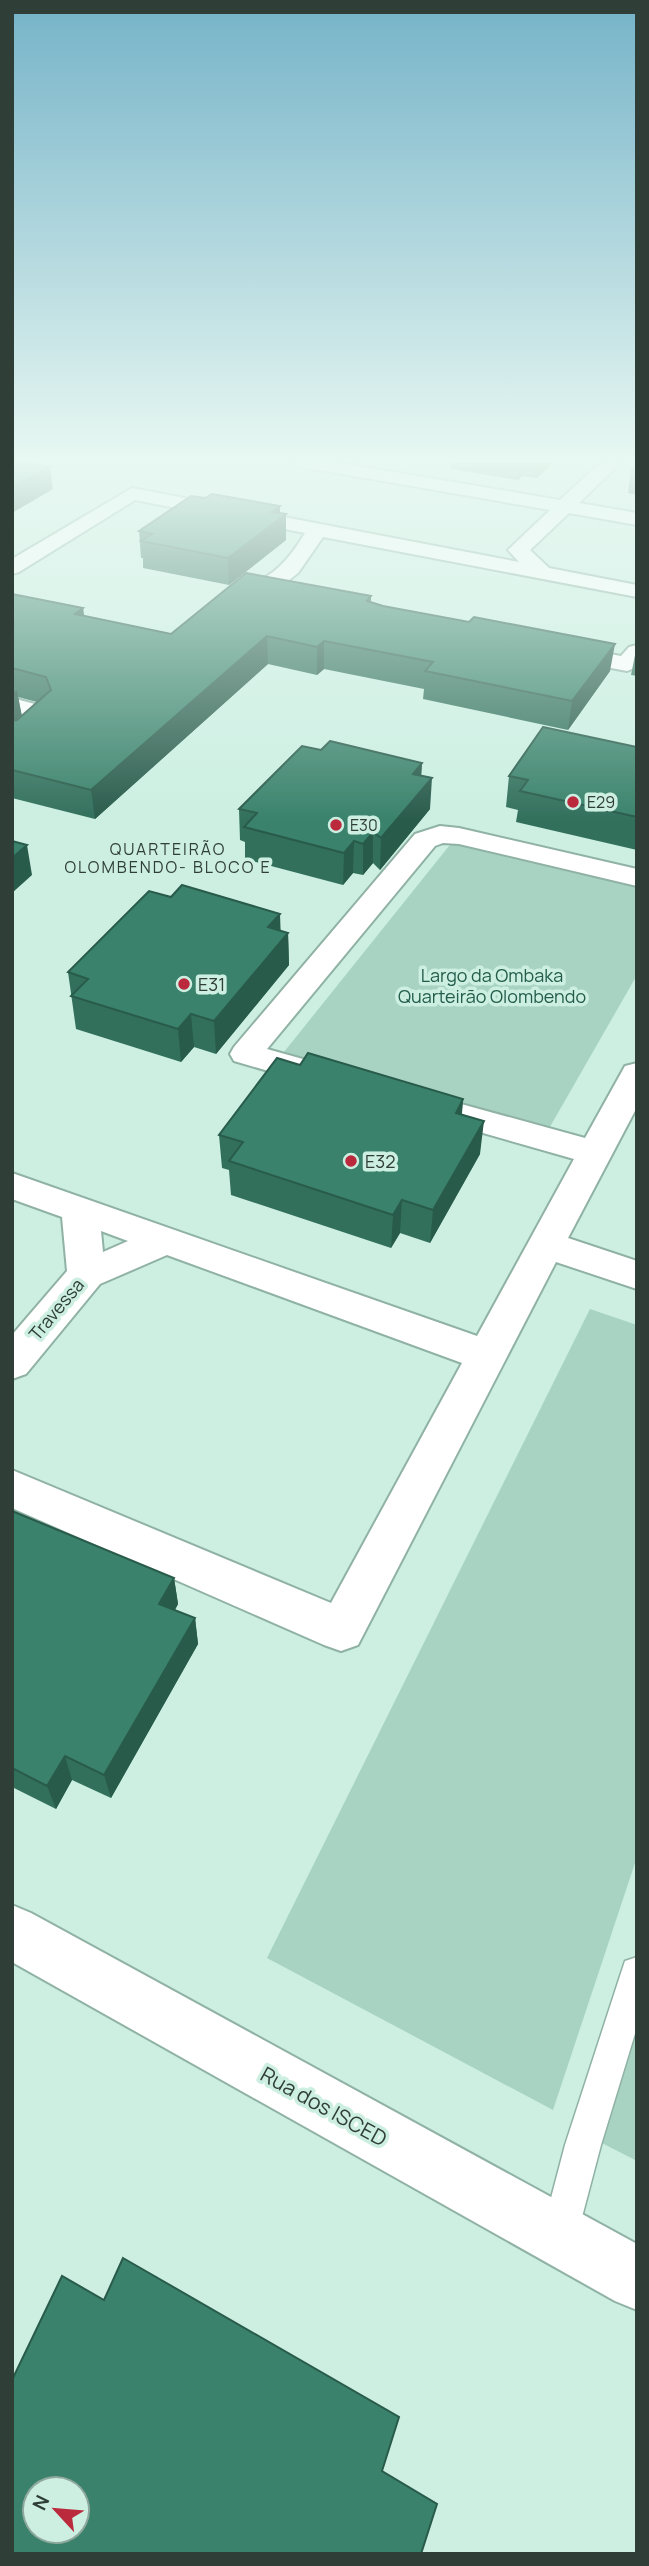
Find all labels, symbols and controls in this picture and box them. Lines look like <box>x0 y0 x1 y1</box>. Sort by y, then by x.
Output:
place label: E29 <box>587 791 615 813</box>
marker: E29 <box>565 794 581 810</box>
place label: E30 <box>350 814 378 836</box>
marker: E30 <box>328 817 344 833</box>
district label: QUARTEIRÃO OLOMBENDO- BLOCO E <box>64 838 272 878</box>
park label: Largo da Ombaka Quarteirão Olombendo <box>398 963 586 1008</box>
place label: E31 <box>198 972 225 996</box>
marker: E31 <box>176 976 192 992</box>
place label: E32 <box>365 1149 395 1173</box>
marker: E32 <box>343 1153 359 1169</box>
street label: Travessa <box>23 1273 89 1345</box>
street label: Rua dos ISCED <box>256 2060 392 2152</box>
north arrow <box>21 2475 91 2545</box>
text: N <box>26 2491 55 2514</box>

